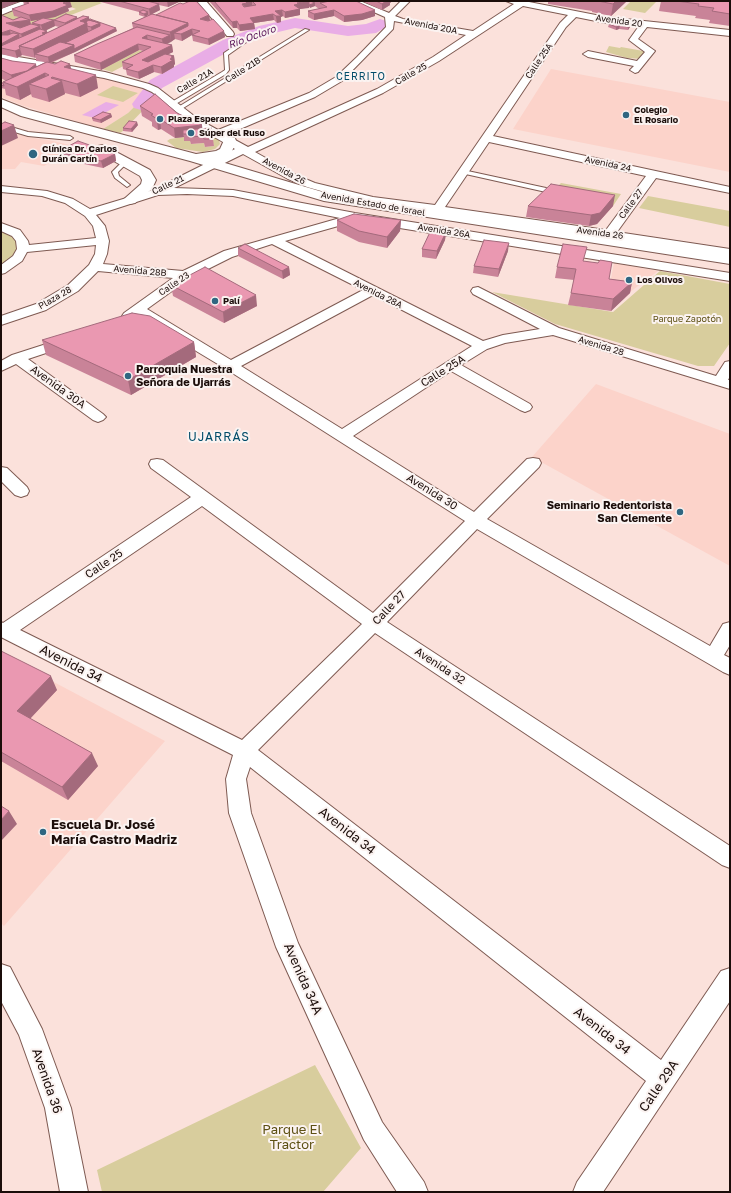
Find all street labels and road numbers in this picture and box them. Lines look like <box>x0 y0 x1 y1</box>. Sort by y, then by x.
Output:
street label: Avenida 20 <box>595 12 643 30</box>
street label: Avenida 20A <box>404 16 458 36</box>
street label: Calle 25A <box>523 41 555 81</box>
street label: Calle 21B <box>223 55 263 85</box>
street label: Calle 25 <box>393 61 429 87</box>
street label: Calle 21A <box>175 66 215 96</box>
street label: Avenida 24 <box>584 154 632 174</box>
street label: Avenida 26 <box>261 155 307 187</box>
street label: Calle 21 <box>150 173 186 197</box>
street label: Calle 27 <box>617 187 645 221</box>
street label: Avenida Estado de Israel <box>320 190 426 218</box>
street label: Avenida 26A <box>417 222 471 240</box>
street label: Avenida 26 <box>576 224 624 242</box>
street label: Avenida 28B <box>113 263 167 279</box>
street label: Calle 23 <box>157 270 191 298</box>
street label: Avenida 28A <box>352 277 404 311</box>
street label: Plaza 28 <box>36 284 74 312</box>
street label: Avenida 28 <box>577 334 625 358</box>
street label: Calle 25A <box>418 352 468 390</box>
street label: Avenida 30A <box>28 363 88 411</box>
street label: Avenida 30 <box>404 471 460 513</box>
street label: Calle 25 <box>83 547 125 581</box>
street label: Calle 27 <box>370 588 408 628</box>
street label: Avenida 34 <box>37 642 105 686</box>
street label: Avenida 32 <box>412 645 468 687</box>
street label: Avenida 34 <box>315 804 379 858</box>
street label: Avenida 34A <box>280 941 326 1017</box>
street label: Avenida 34 <box>570 1004 634 1058</box>
street label: Avenida 36 <box>29 1046 65 1116</box>
street label: Calle 29A <box>636 1057 682 1115</box>

